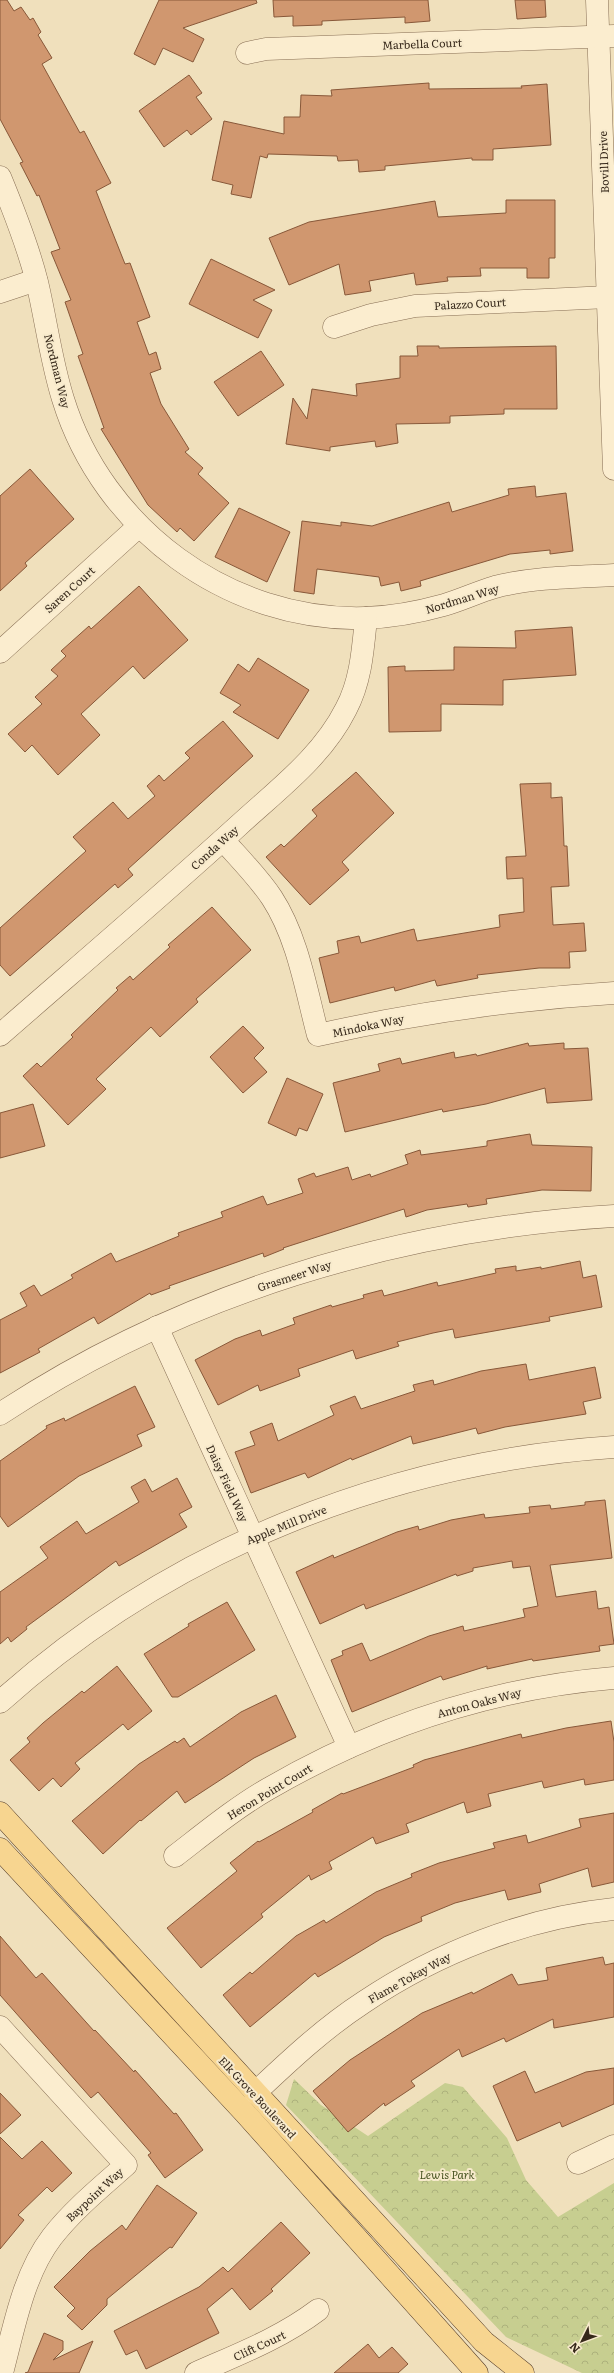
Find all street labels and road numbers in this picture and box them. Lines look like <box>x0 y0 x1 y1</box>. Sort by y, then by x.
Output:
street label: Marbella Court <box>382 34 463 52</box>
street label: Bovill Drive <box>594 130 612 193</box>
street label: Palazzo Court <box>434 293 507 313</box>
street label: Nordman Way <box>41 332 75 411</box>
street label: Saren Court <box>40 562 98 616</box>
street label: Nordman Way <box>423 579 501 617</box>
street label: Conda Way <box>186 821 242 873</box>
street label: Mindoka Way <box>331 1009 406 1040</box>
street label: Grasmeer Way <box>255 1255 334 1295</box>
street label: Daisy Field Way <box>203 1442 253 1525</box>
street label: Apple Mill Drive <box>243 1500 329 1547</box>
street label: Anton Oaks Way <box>435 1683 524 1721</box>
street label: Heron Point Court <box>223 1759 315 1823</box>
street label: Flame Tokay Way <box>365 1947 454 2006</box>
street label: Elk Grove Boulevard <box>216 2052 301 2142</box>
street label: Baypoint Way <box>62 2163 127 2225</box>
street label: Clift Court <box>230 2326 288 2364</box>

